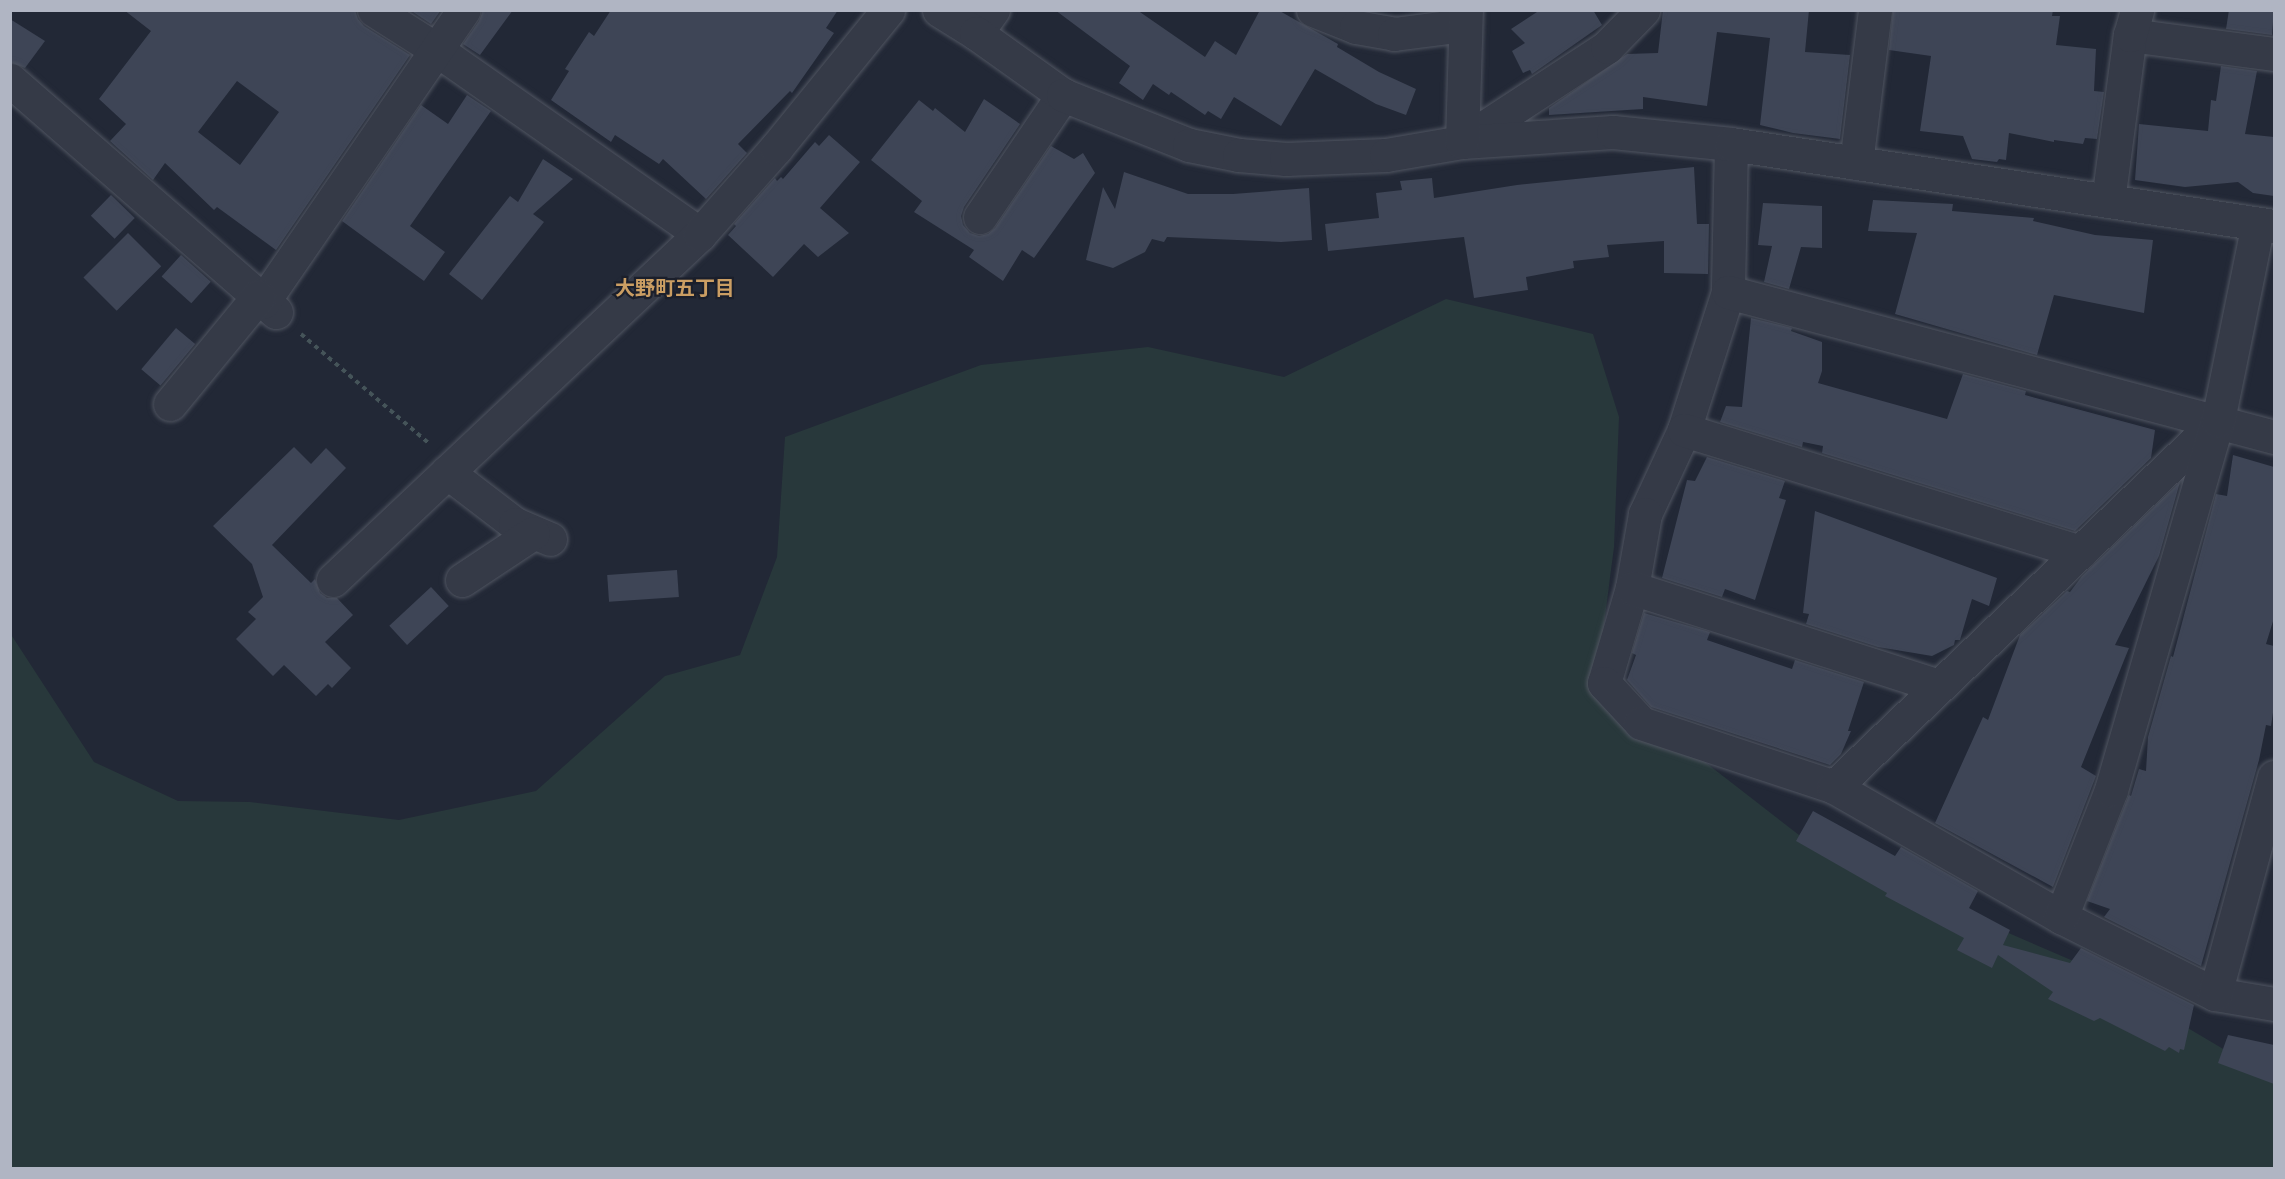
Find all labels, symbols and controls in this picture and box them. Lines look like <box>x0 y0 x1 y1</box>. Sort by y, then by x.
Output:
district label: 大野町五丁目 <box>615 276 735 300</box>

